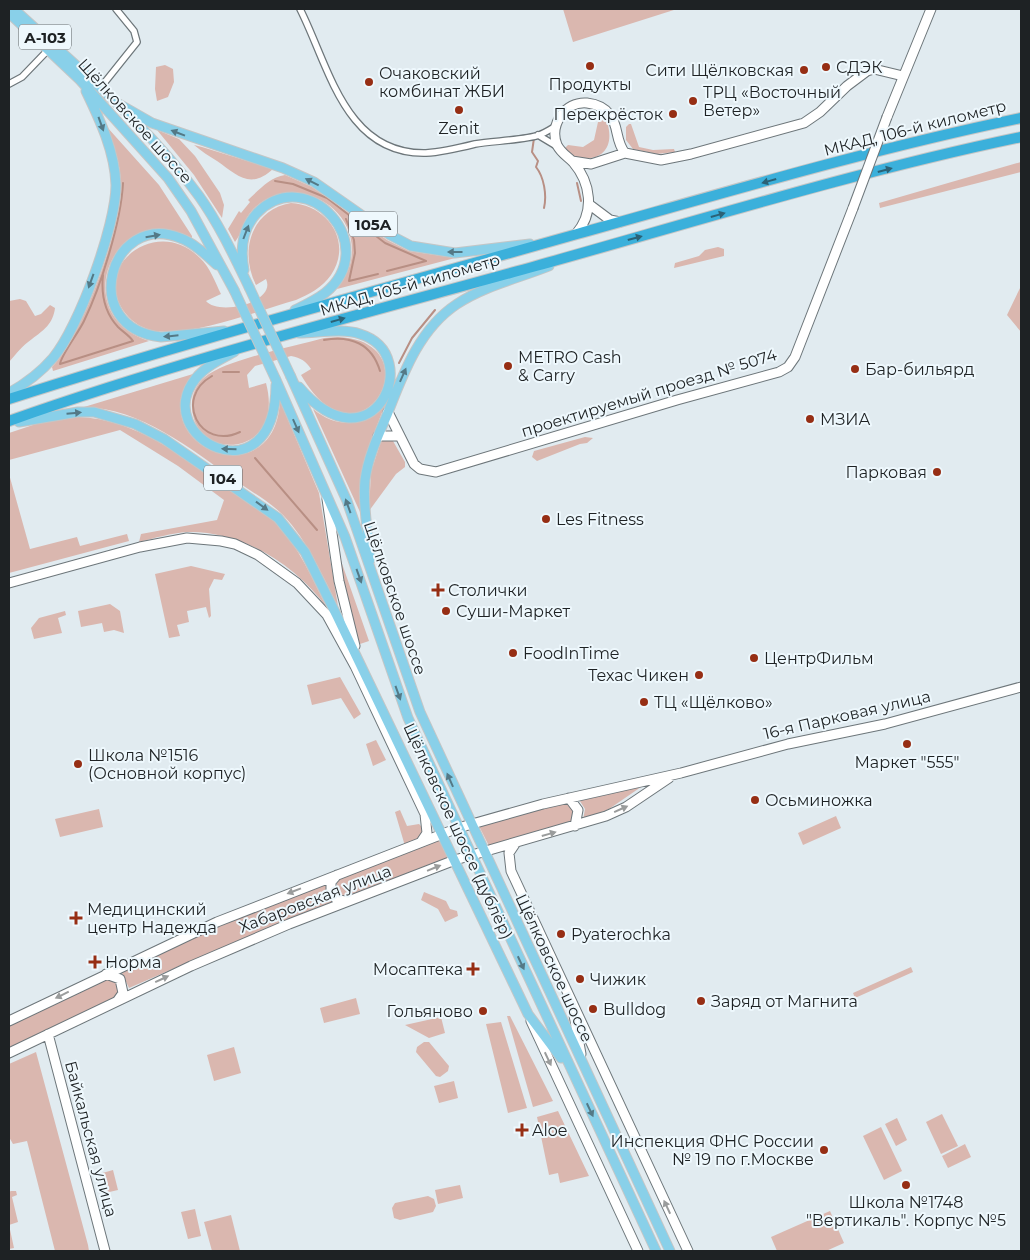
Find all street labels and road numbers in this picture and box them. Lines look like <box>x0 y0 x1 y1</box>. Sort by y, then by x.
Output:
road number: А-103 <box>19 24 71 50</box>
street label: Щёлковское шоссе <box>74 55 196 187</box>
street label: МКАД, 106-й километр <box>822 96 1008 160</box>
road number: 105A <box>349 212 397 236</box>
street label: МКАД, 105-й километр <box>318 250 502 320</box>
street label: проектируемый проезд № 5074 <box>519 345 779 441</box>
road number: 104 <box>204 466 242 490</box>
street label: Щёлковское шоссе <box>360 519 430 677</box>
street label: 16-я Парковая улица <box>762 687 932 743</box>
street label: Щёлковское шоссе (дублёр) <box>399 720 517 942</box>
street label: Хабаровская улица <box>236 861 394 937</box>
street label: Щёлковское шоссе <box>511 891 597 1045</box>
street label: Байкальская улица <box>61 1059 121 1219</box>

